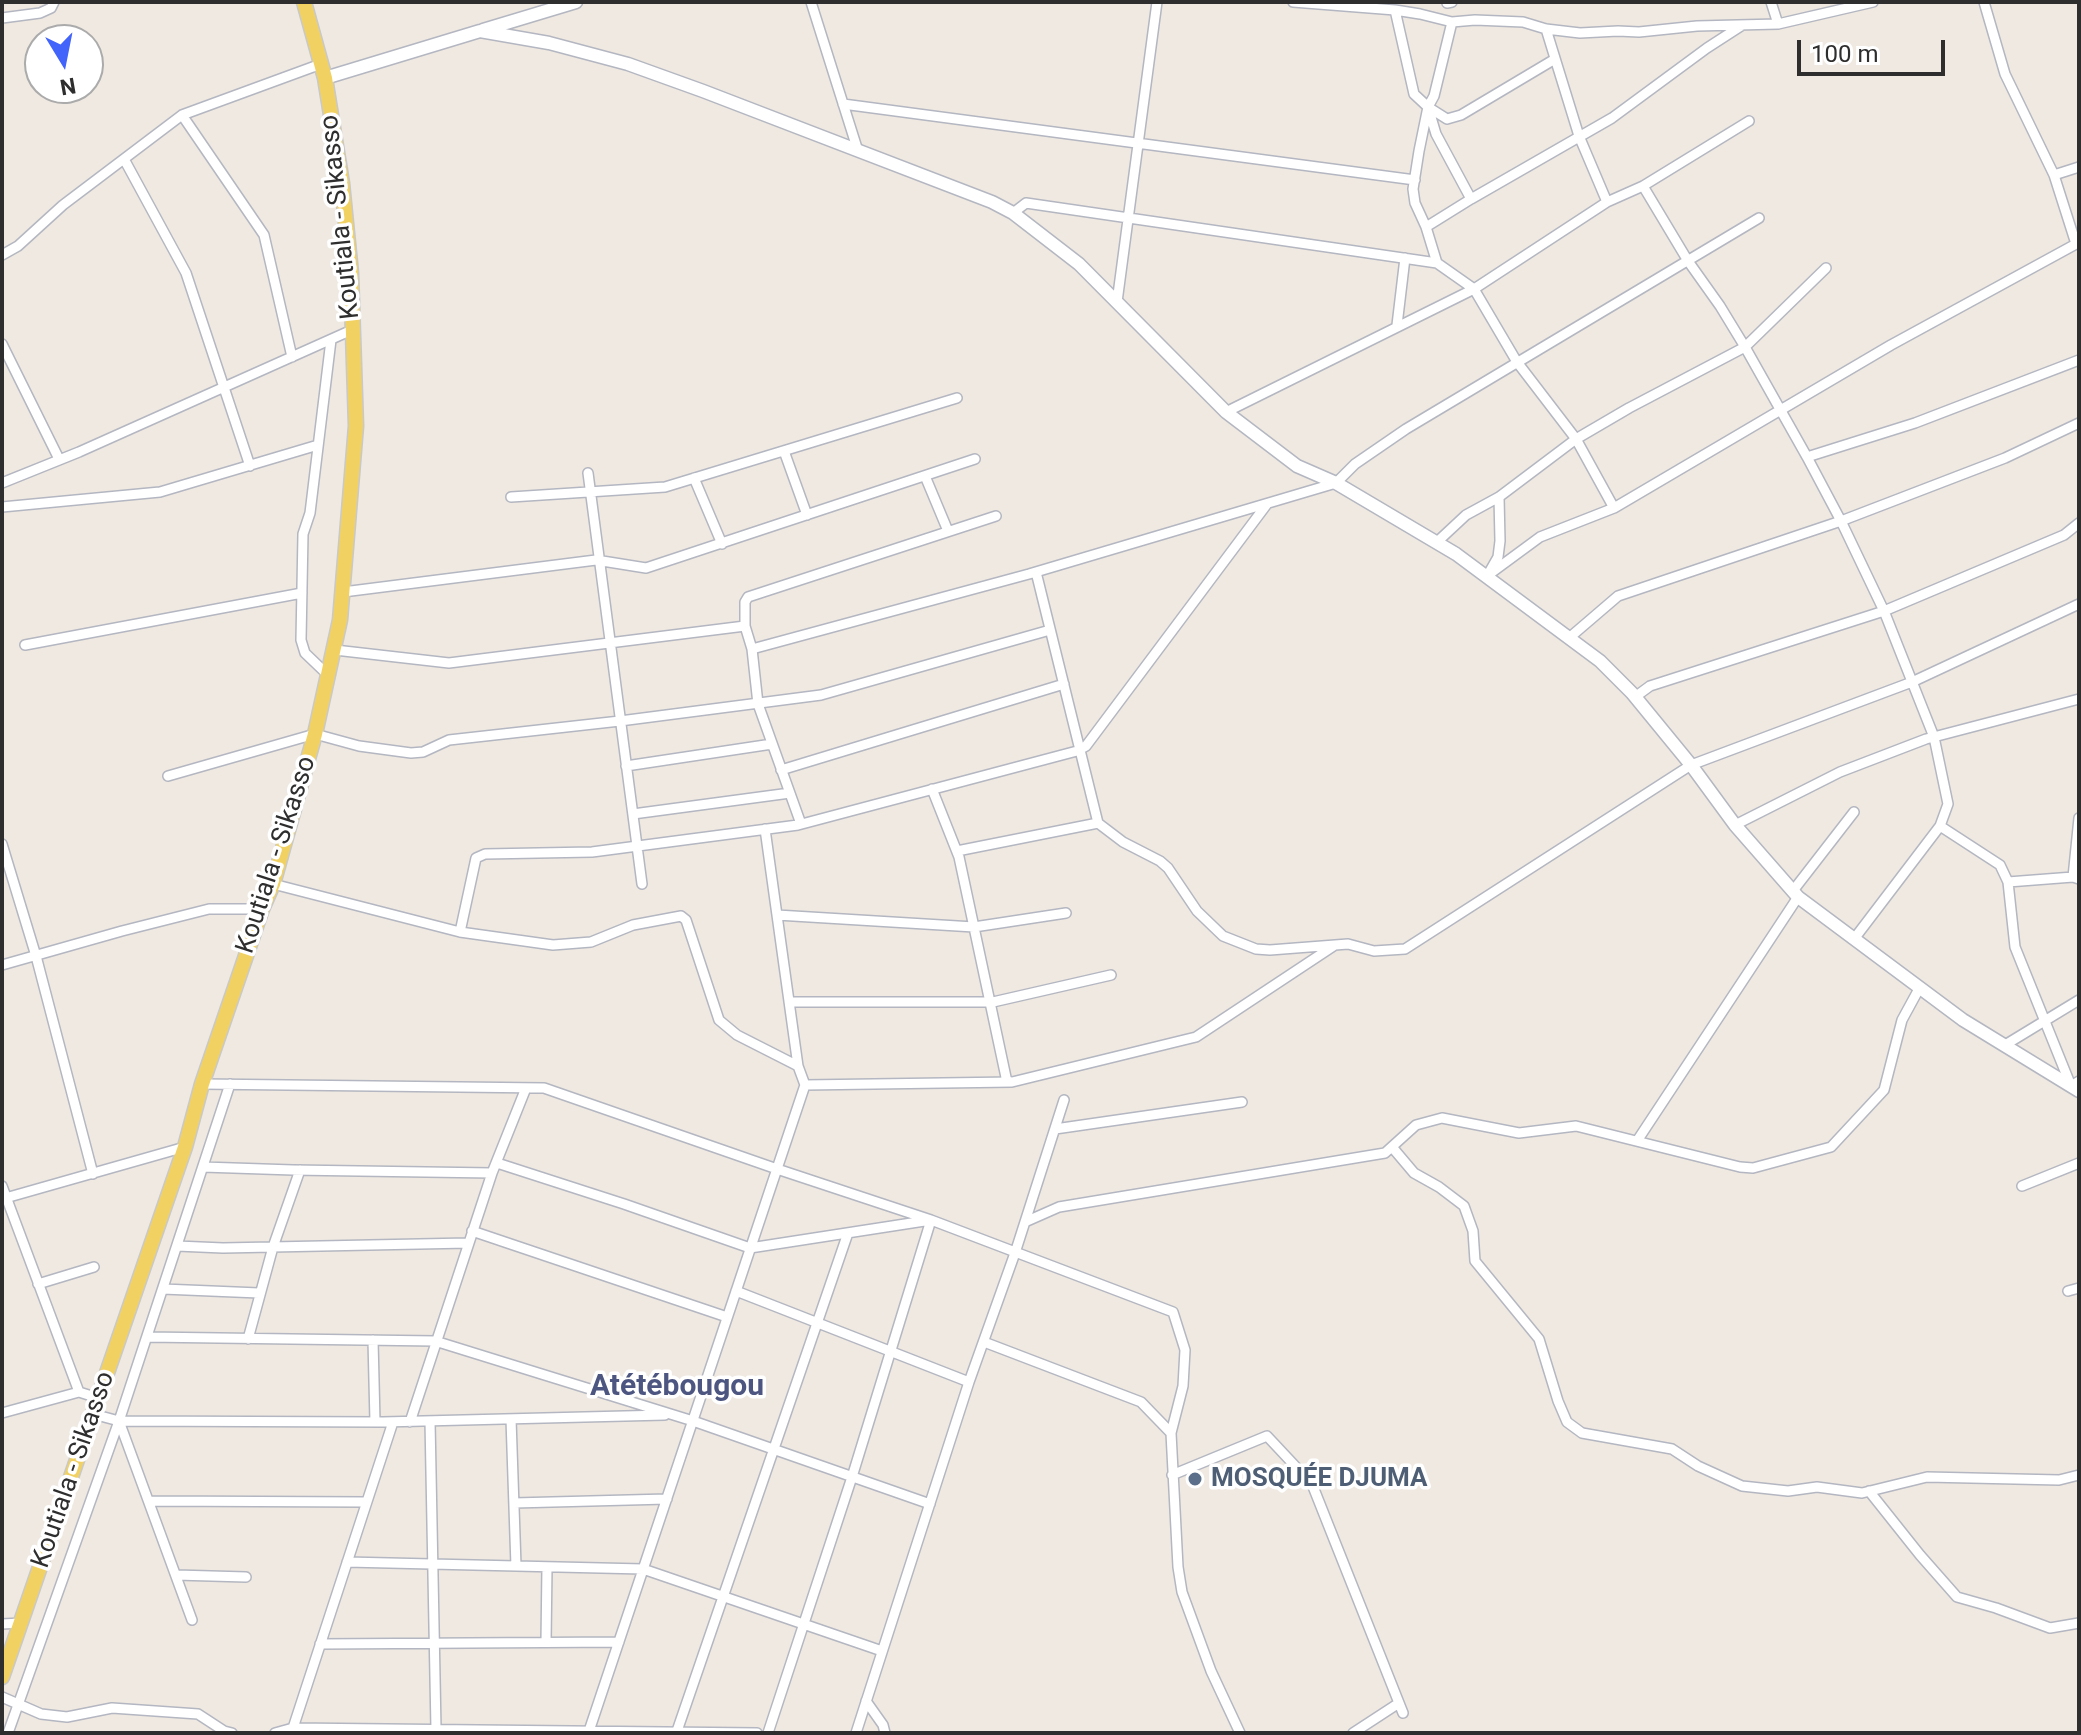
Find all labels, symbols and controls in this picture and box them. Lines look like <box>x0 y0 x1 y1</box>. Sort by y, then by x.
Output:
north arrow <box>24 24 104 104</box>
scale bar <box>1801 24 1949 74</box>
text: 100 m <box>1811 40 1878 68</box>
text: N <box>58 72 78 100</box>
street label: Koutiala - Sikasso <box>315 113 367 321</box>
street label: Koutiala - Sikasso <box>230 753 324 957</box>
street label: Koutiala - Sikasso <box>26 1368 122 1572</box>
district label: Atétébougou <box>590 1369 764 1405</box>
place label: MOSQUÉE DJUMA <box>1211 1463 1427 1495</box>
marker: MOSQUÉE DJUMA <box>1186 1470 1204 1488</box>

